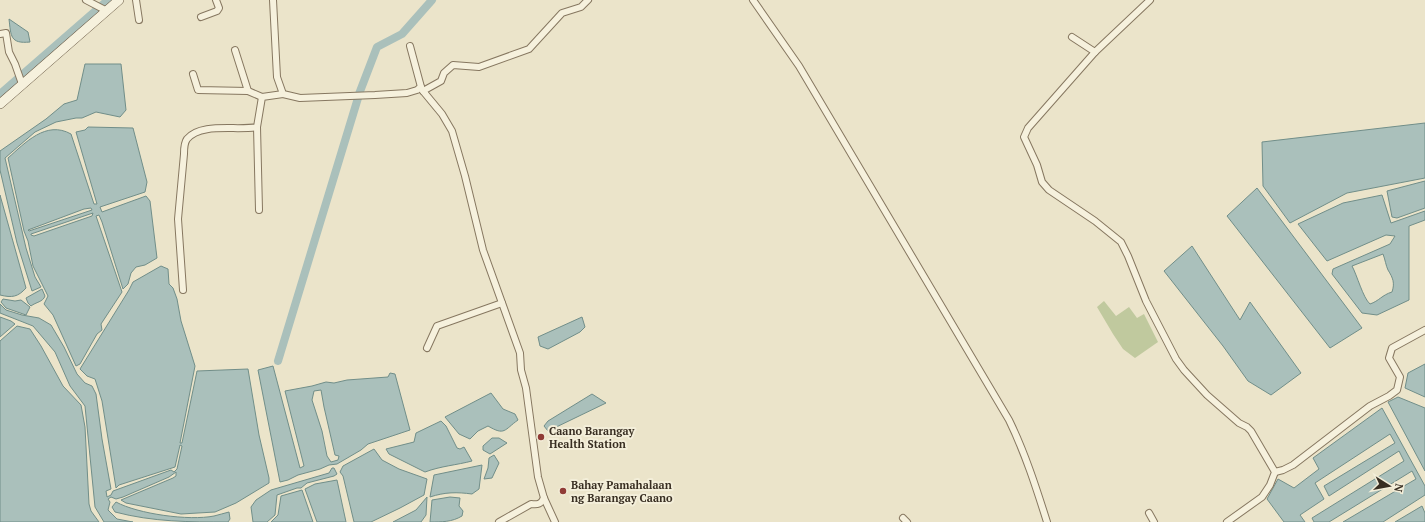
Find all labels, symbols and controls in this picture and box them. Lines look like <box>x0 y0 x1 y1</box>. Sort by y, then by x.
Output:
place label: Caano Barangay Health Station <box>549 424 635 451</box>
marker: Caano Barangay Health Station <box>536 432 546 442</box>
north arrow <box>1369 466 1409 506</box>
place label: Bahay Pamahalaan ng Barangay Caano <box>571 478 673 505</box>
text: N <box>1391 482 1406 494</box>
marker: Bahay Pamahalaan ng Barangay Caano <box>558 486 568 496</box>

